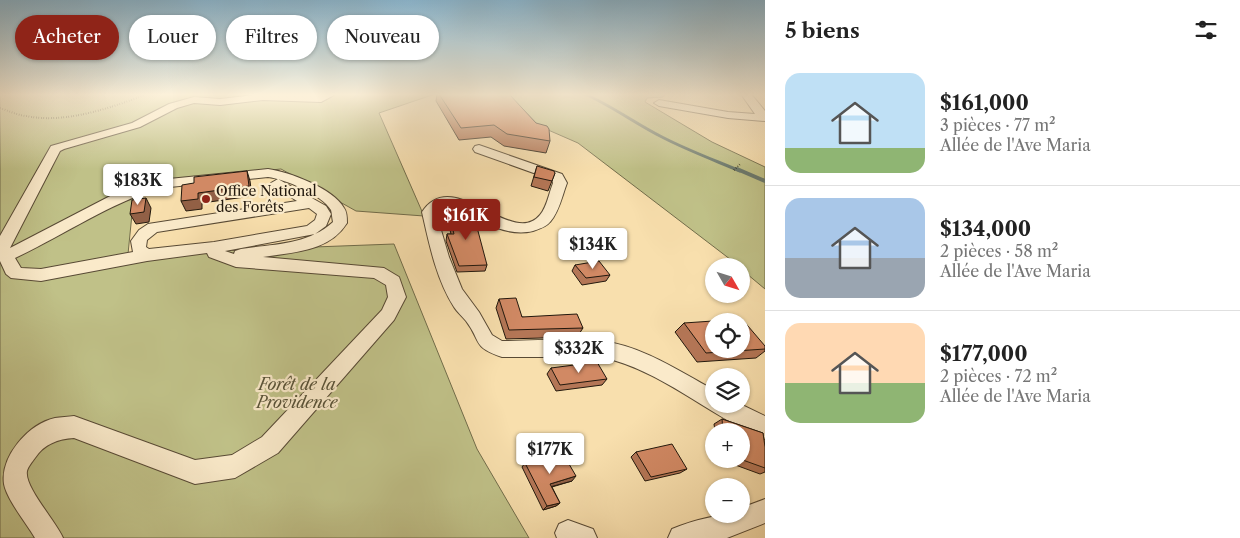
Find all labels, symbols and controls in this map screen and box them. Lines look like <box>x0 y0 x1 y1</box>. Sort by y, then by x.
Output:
chip: Acheter <box>15 15 119 60</box>
chip: Louer <box>129 15 216 60</box>
chip: Filtres <box>226 15 317 60</box>
chip: Nouveau <box>327 15 439 60</box>
icon: filters <box>1192 16 1220 44</box>
text: 5 biens <box>785 18 860 43</box>
text: $161,000 <box>940 90 1029 115</box>
icon: home <box>825 93 885 153</box>
text: 3 pièces · 77 m² <box>940 115 1056 135</box>
text: Allée de l'Ave Maria <box>940 135 1091 155</box>
pin: $183K <box>103 164 173 206</box>
text: $183K <box>114 170 162 190</box>
place label: Office National des Forêts <box>216 182 317 216</box>
marker: Office National des Forêts <box>200 193 212 205</box>
pin: $161K <box>431 198 501 241</box>
text: $161K <box>443 205 489 225</box>
text: $134,000 <box>940 216 1031 241</box>
icon: home <box>825 218 885 278</box>
pin: $134K <box>558 228 628 270</box>
text: $134K <box>569 234 617 254</box>
text: 2 pièces · 58 m² <box>940 241 1058 261</box>
north arrow <box>705 258 750 302</box>
map controls <box>705 258 750 523</box>
text: Allée de l'Ave Maria <box>940 261 1091 281</box>
button: locate <box>705 313 750 358</box>
pin: $332K <box>544 332 614 374</box>
text: $332K <box>554 338 604 358</box>
text: $177,000 <box>940 341 1028 366</box>
icon: home <box>825 343 885 403</box>
text: 2 pièces · 72 m² <box>940 366 1057 386</box>
button: layers <box>705 368 750 413</box>
park label: Forêt de la Providence <box>255 374 339 412</box>
text: Allée de l'Ave Maria <box>940 386 1091 406</box>
button: + <box>705 423 750 468</box>
pin: $177K <box>515 432 585 475</box>
text: $177K <box>527 439 573 459</box>
button: − <box>705 478 750 523</box>

